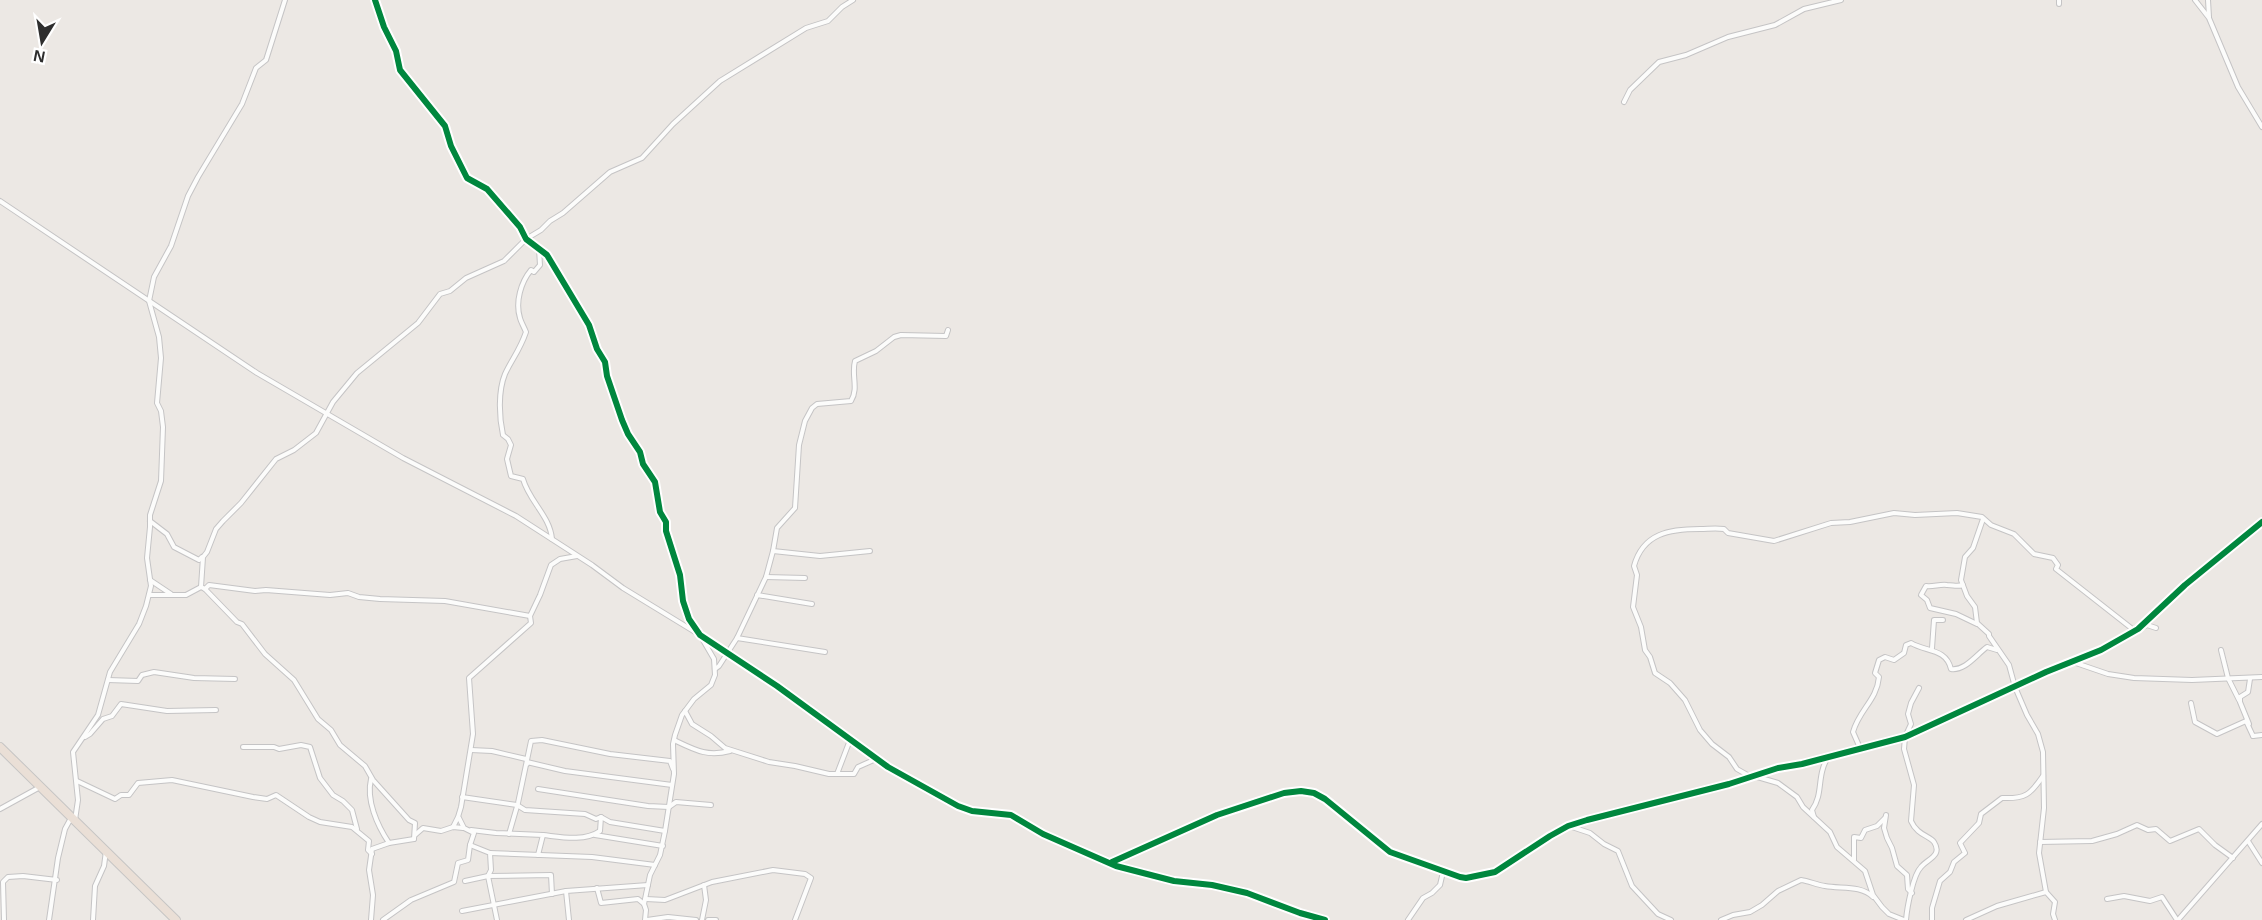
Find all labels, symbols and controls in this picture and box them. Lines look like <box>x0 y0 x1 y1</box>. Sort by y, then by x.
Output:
north arrow <box>12 12 72 72</box>
text: N <box>32 47 47 66</box>

